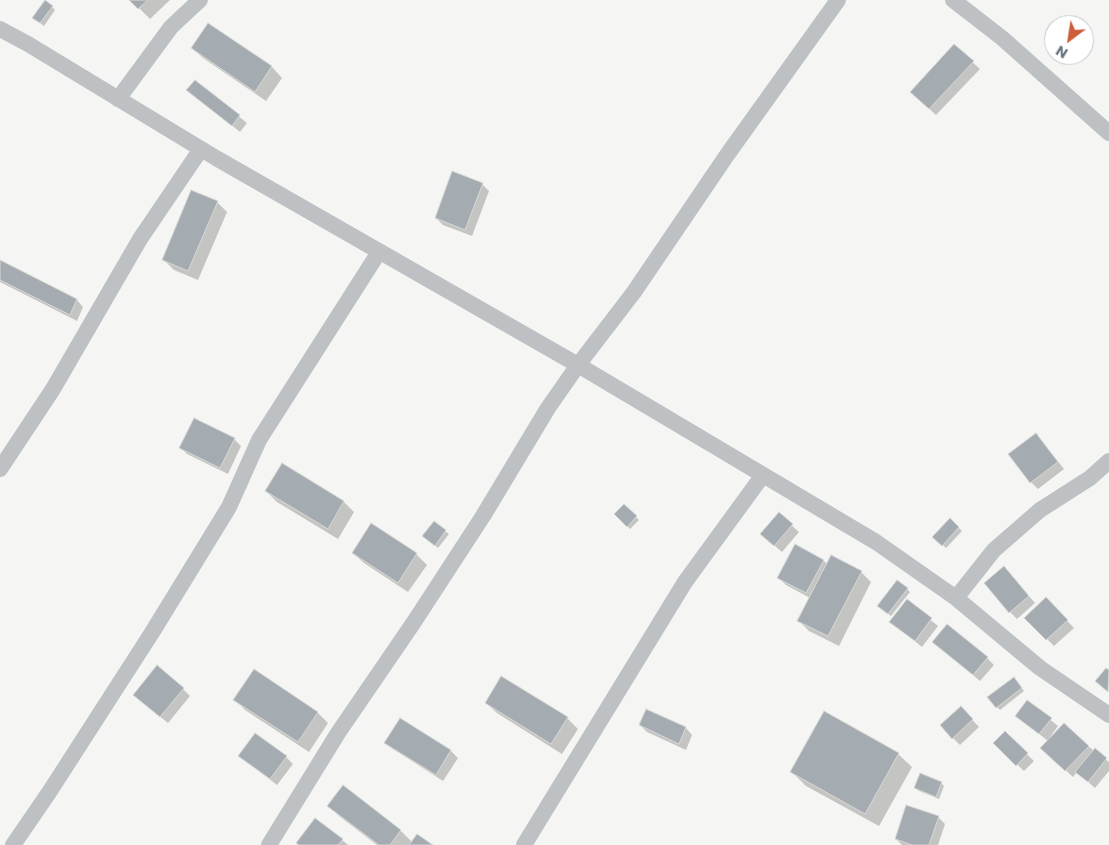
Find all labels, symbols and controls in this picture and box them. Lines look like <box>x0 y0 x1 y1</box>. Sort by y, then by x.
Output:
north arrow <box>1044 15 1094 65</box>
text: N <box>1052 41 1071 63</box>

